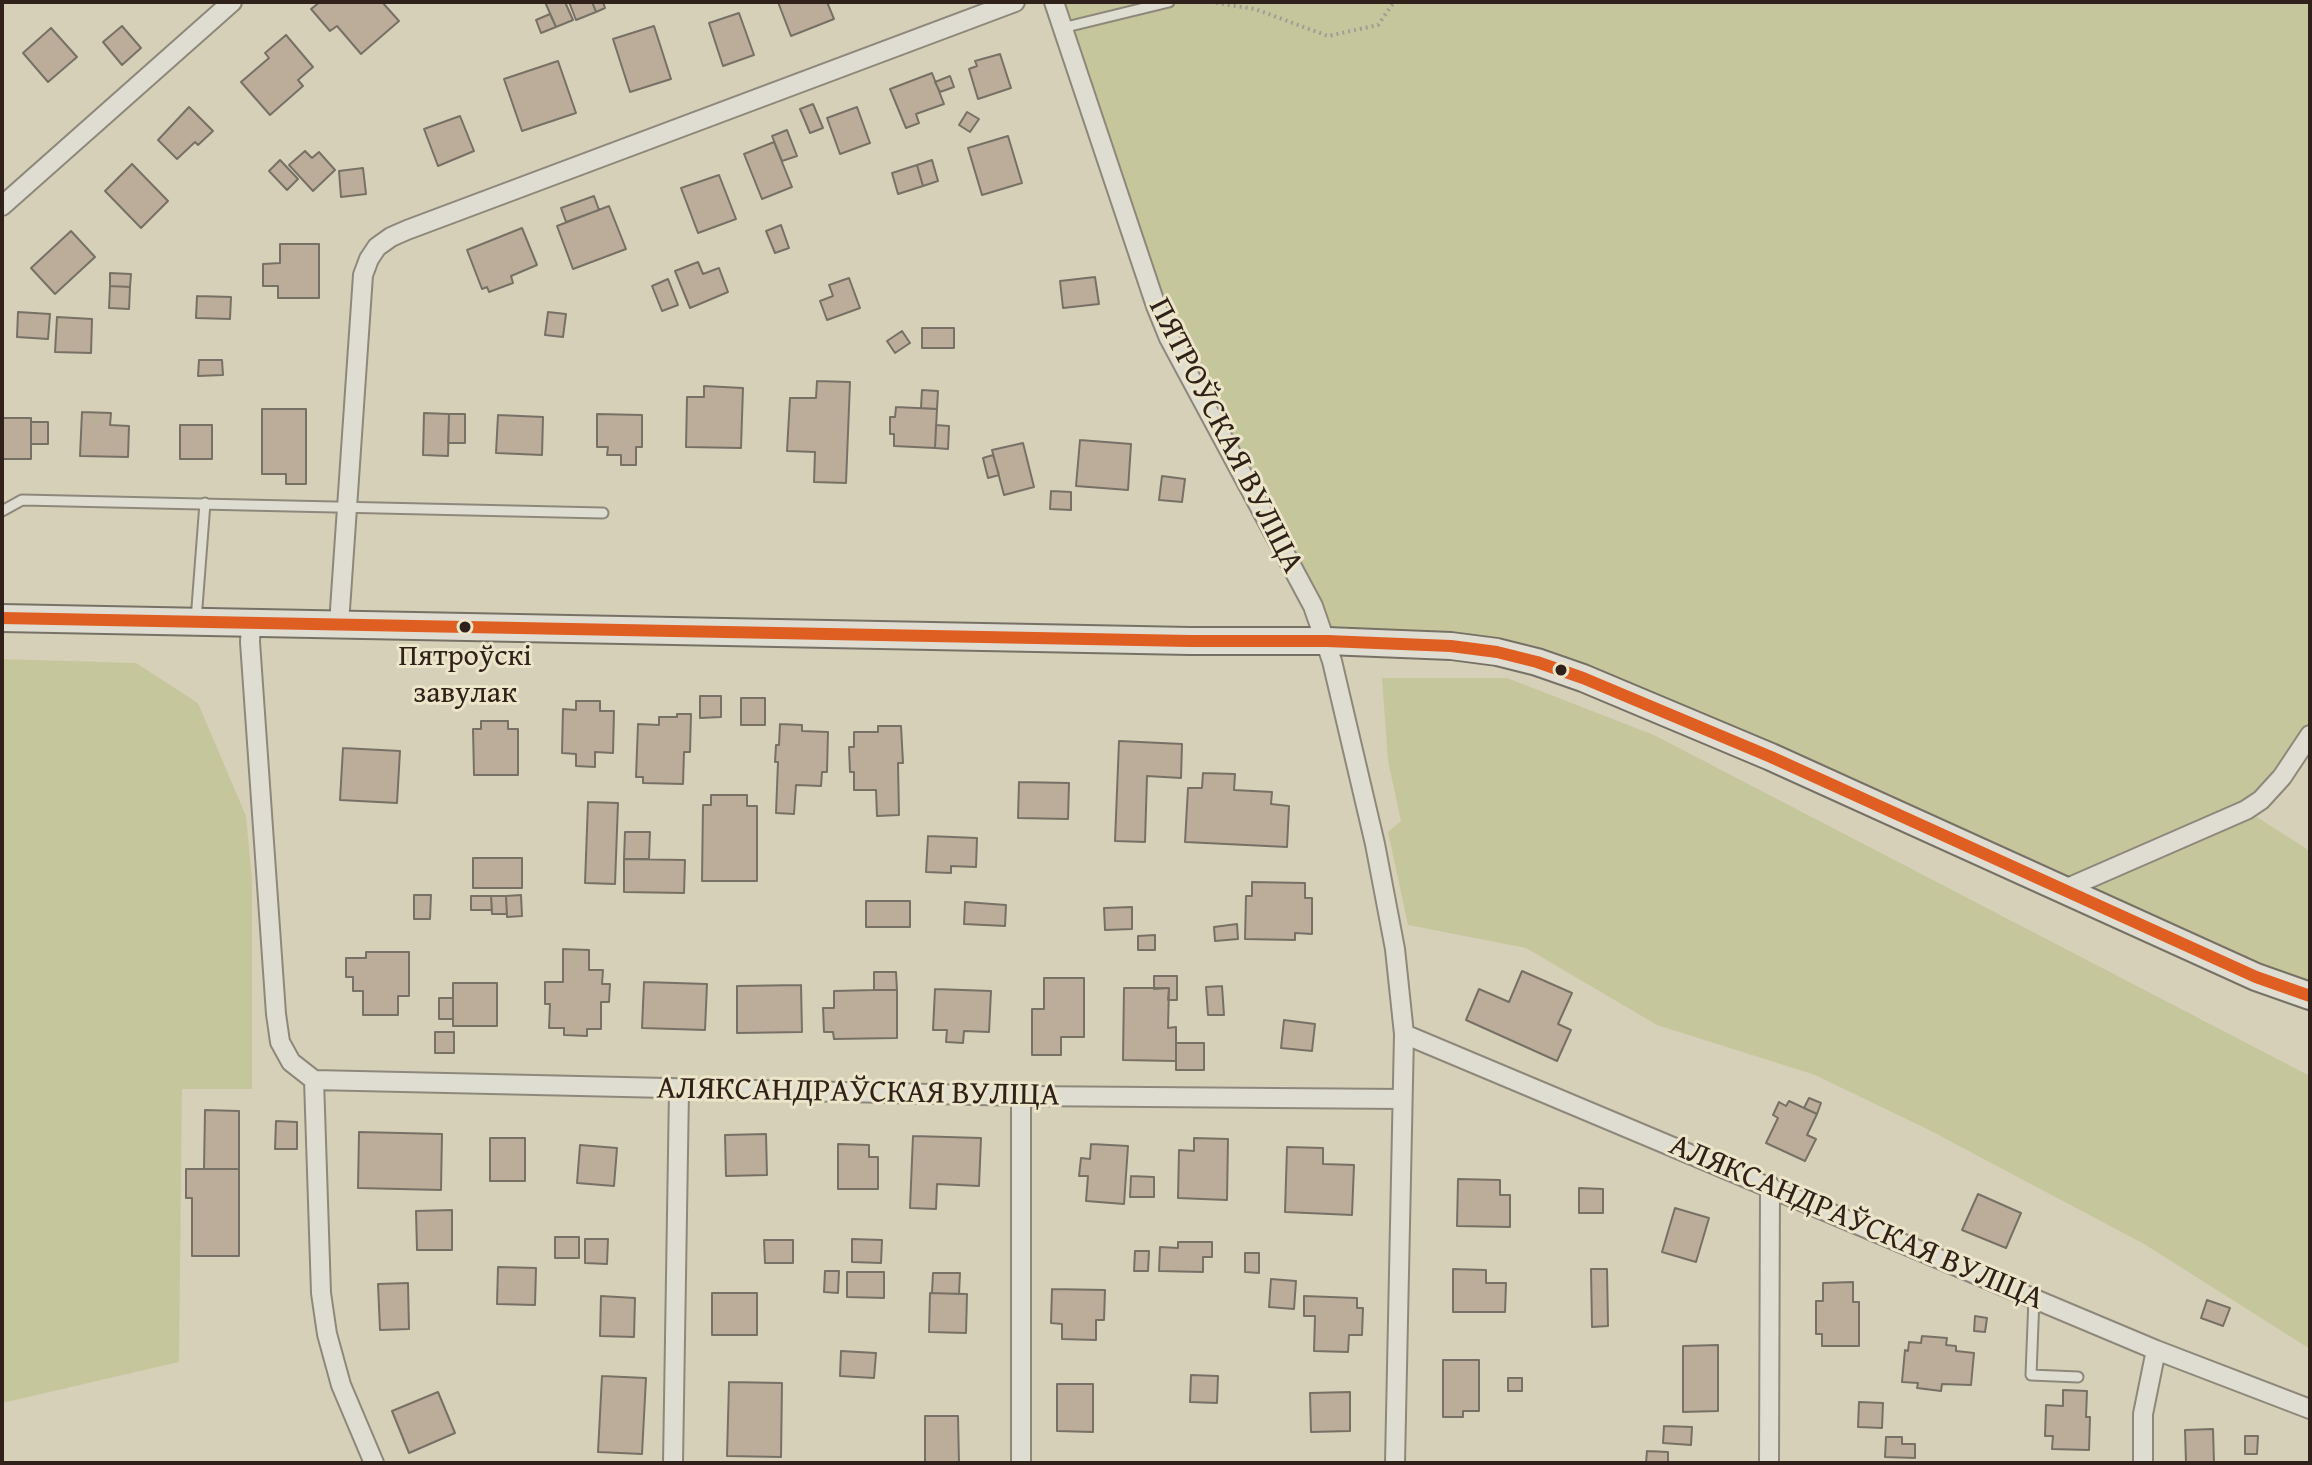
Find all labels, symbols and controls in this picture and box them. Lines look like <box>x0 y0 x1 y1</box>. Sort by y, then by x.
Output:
street label: ПЯТРОЎСКАЯ ВУЛІЦА <box>1139 292 1311 580</box>
marker: Пятроўскі завулак <box>457 619 473 635</box>
place label: Пятроўскі завулак <box>398 639 532 710</box>
unlabelled marker <box>1553 662 1569 678</box>
street label: АЛЯКСАНДРАЎСКАЯ ВУЛІЦА <box>656 1070 1060 1116</box>
street label: АЛЯКСАНДРАЎСКАЯ ВУЛІЦА <box>1663 1127 2049 1319</box>

